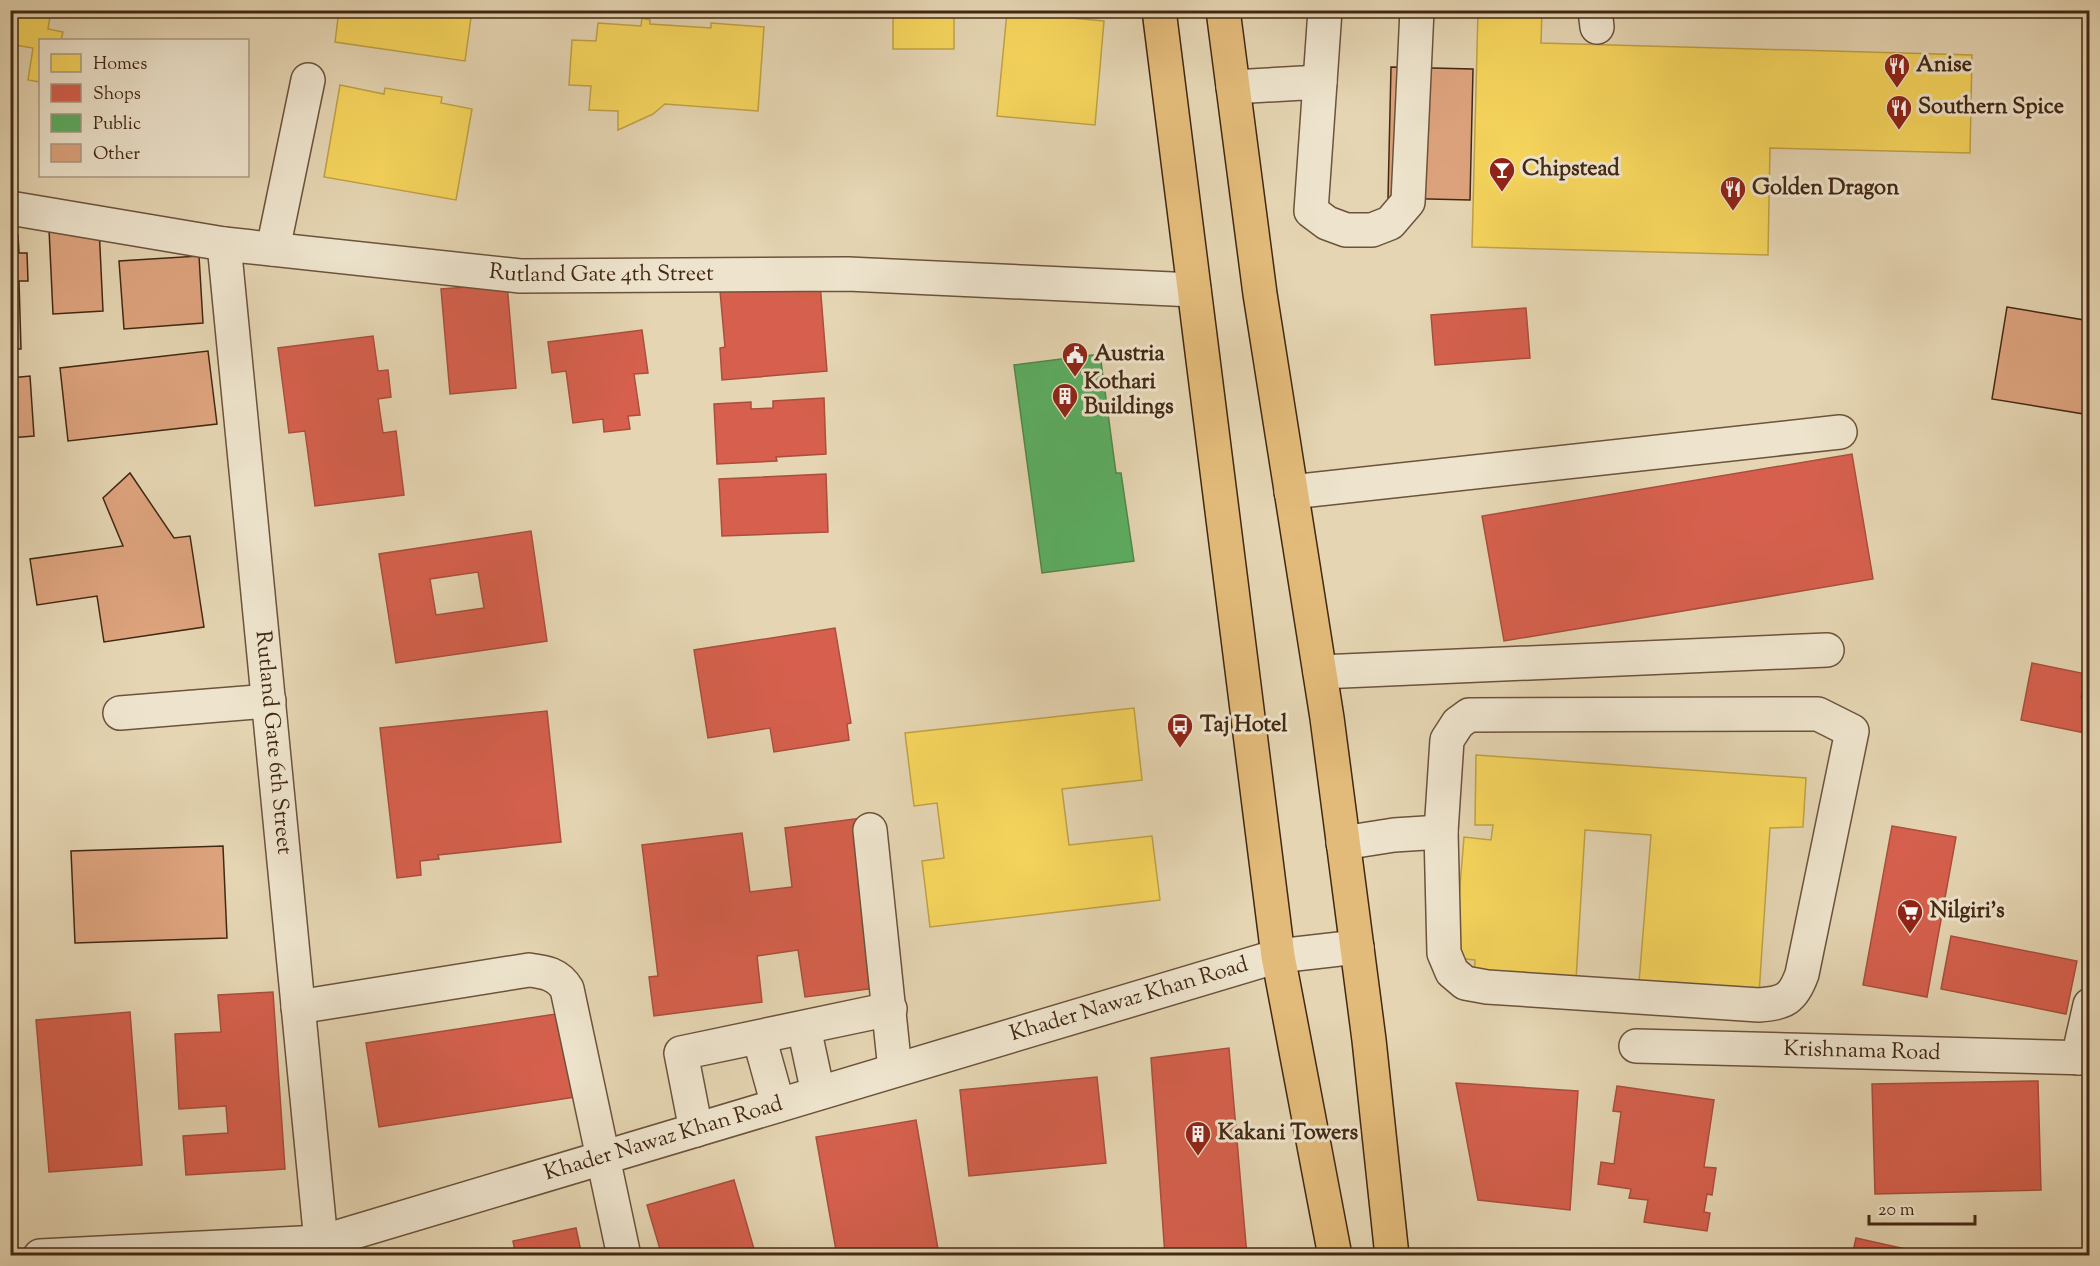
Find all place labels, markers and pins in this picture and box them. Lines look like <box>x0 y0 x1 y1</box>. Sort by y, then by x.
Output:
place label: Anise <box>1916 50 1972 82</box>
restaurant icon: Anise <box>1882 51 1912 89</box>
place label: Southern Spice <box>1918 92 2064 124</box>
restaurant icon: Southern Spice <box>1884 93 1914 131</box>
place label: Chipstead <box>1522 154 1620 186</box>
bar icon: Chipstead <box>1487 155 1517 193</box>
place label: Golden Dragon <box>1752 173 1899 205</box>
restaurant icon: Golden Dragon <box>1718 174 1748 212</box>
place label: Austria <box>1094 339 1165 371</box>
public building icon: Austria <box>1060 340 1090 378</box>
place label: Kothari Buildings <box>1084 367 1174 424</box>
building icon: Kothari Buildings <box>1050 381 1080 419</box>
place label: Taj Hotel <box>1200 710 1288 742</box>
bus stop icon: Taj Hotel <box>1165 711 1195 749</box>
place label: Nilgiri's <box>1930 896 2005 928</box>
supermarket icon: Nilgiri's <box>1895 897 1925 935</box>
place label: Kakani Towers <box>1218 1118 1358 1150</box>
building icon: Kakani Towers <box>1183 1119 1213 1157</box>

